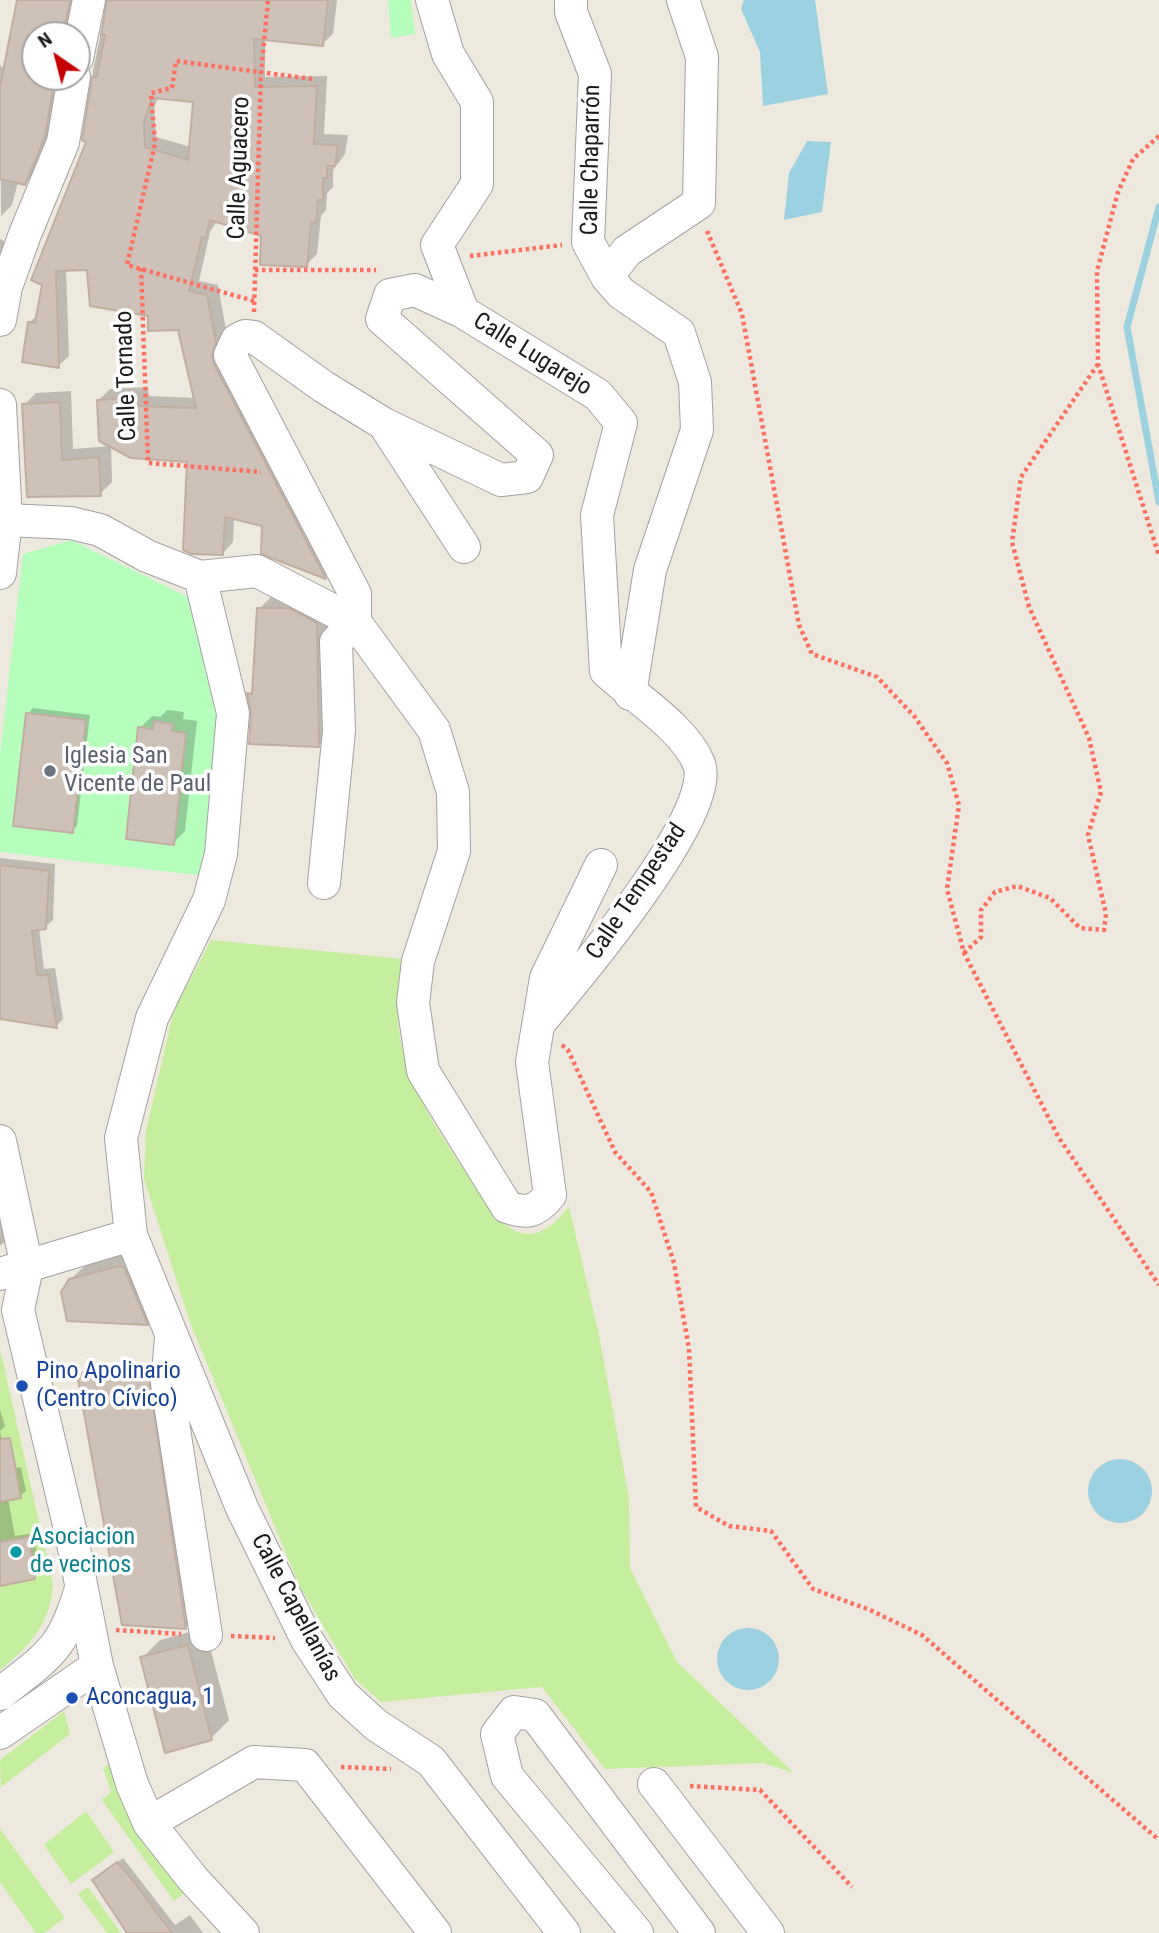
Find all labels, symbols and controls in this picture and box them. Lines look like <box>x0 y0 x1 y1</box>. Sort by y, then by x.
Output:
north arrow <box>21 21 91 91</box>
text: N <box>33 27 56 53</box>
street label: Calle Chaparrón <box>576 84 608 236</box>
street label: Calle Aguacero <box>223 96 257 240</box>
street label: Calle Lugarejo <box>467 307 597 403</box>
street label: Calle Tornado <box>110 310 144 442</box>
place label: Iglesia San Vicente de Paul <box>64 743 211 799</box>
marker: Iglesia San Vicente de Paul <box>42 763 58 779</box>
street label: Calle Tempestad <box>581 818 693 966</box>
place label: Pino Apolinario (Centro Cívico) <box>36 1358 181 1414</box>
marker: Pino Apolinario (Centro Cívico) <box>14 1378 30 1394</box>
place label: Asociacion de vecinos <box>30 1524 135 1580</box>
street label: Calle Capellanías <box>244 1529 346 1687</box>
marker: Asociacion de vecinos <box>8 1544 24 1560</box>
place label: Aconcagua, 1 <box>86 1684 214 1712</box>
marker: Aconcagua, 1 <box>64 1690 80 1706</box>

